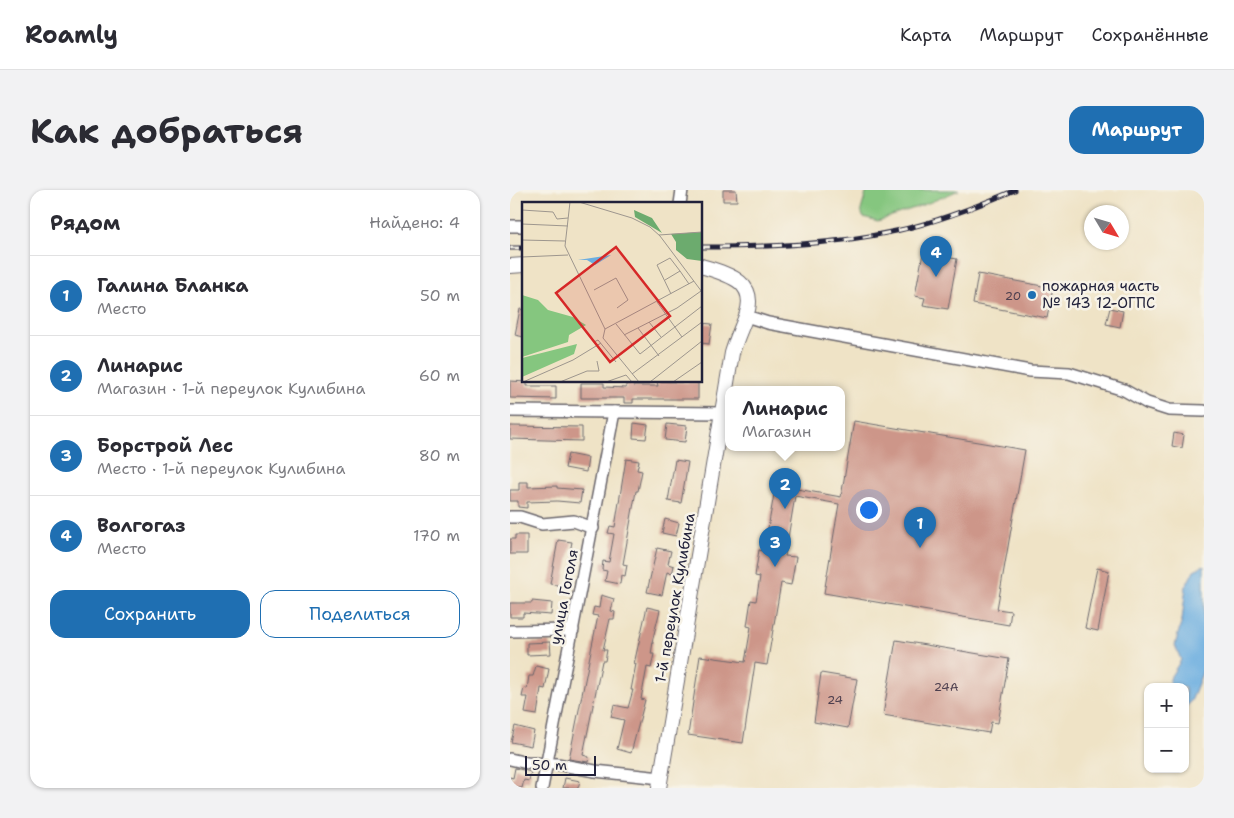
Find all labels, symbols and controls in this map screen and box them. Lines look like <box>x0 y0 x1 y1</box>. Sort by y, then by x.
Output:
text: Roamly <box>25 19 118 51</box>
text: Карта <box>900 23 951 47</box>
text: Маршрут <box>979 23 1063 47</box>
text: Сохранённые <box>1091 23 1209 47</box>
button: Маршрут <box>1069 106 1204 154</box>
text: Как добраться <box>30 107 303 154</box>
inset map <box>522 202 702 382</box>
north arrow <box>1084 205 1129 250</box>
text: Рядом <box>50 209 120 237</box>
text: Найдено: 4 <box>369 212 460 233</box>
pin: 4 <box>920 236 952 277</box>
text: Галина Бланка <box>97 273 249 298</box>
place label: пожарная часть № 143 12-ОГПС <box>1042 276 1160 313</box>
text: 1 <box>62 285 70 306</box>
text: 50 m <box>420 285 460 306</box>
house number: 20 <box>1005 288 1021 304</box>
marker: пожарная часть № 143 12-ОГПС <box>1026 289 1038 301</box>
text: Место <box>97 298 147 319</box>
text: Линарис <box>97 353 183 378</box>
text: 2 <box>60 365 72 386</box>
text: 60 m <box>419 365 460 386</box>
text: Магазин · 1-й переулок Кулибина <box>97 378 365 399</box>
popup <box>725 386 845 451</box>
text: Линарис <box>742 396 828 421</box>
text: Магазин <box>742 421 811 442</box>
text: Борстрой Лес <box>97 433 233 458</box>
text: 3 <box>60 445 72 466</box>
text: 80 m <box>419 445 460 466</box>
text: Место · 1-й переулок Кулибина <box>97 458 345 479</box>
pin: 2 <box>769 468 801 509</box>
your location <box>856 497 882 523</box>
pin: 1 <box>904 507 936 548</box>
street label: 1-й переулок Кулибина <box>650 511 700 684</box>
text: Волгогаз <box>97 513 185 538</box>
text: 4 <box>60 525 72 546</box>
text: 170 m <box>413 525 460 546</box>
pin: 3 <box>759 526 791 567</box>
text: Место <box>97 538 147 559</box>
street label: улица Гоголя <box>545 548 583 646</box>
button: Сохранить <box>50 590 250 638</box>
button: Поделиться <box>260 590 460 638</box>
house number: 24А <box>934 679 959 695</box>
map controls <box>1144 683 1189 773</box>
button: + <box>1144 683 1189 728</box>
house number: 24 <box>827 692 843 708</box>
button: − <box>1144 728 1189 773</box>
scale bar <box>525 753 596 776</box>
text: 50 m <box>532 756 567 774</box>

